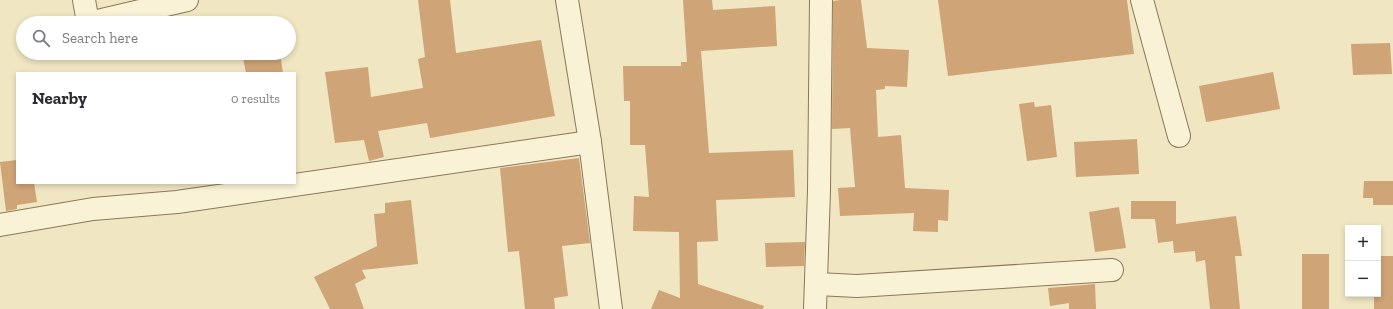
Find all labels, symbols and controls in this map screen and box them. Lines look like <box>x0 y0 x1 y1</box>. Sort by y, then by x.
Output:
search box <box>16 16 296 60</box>
icon: search <box>30 27 52 49</box>
text: Search here <box>62 29 138 47</box>
text: Nearby <box>32 88 87 108</box>
text: 0 results <box>231 91 280 106</box>
map controls <box>1345 225 1381 297</box>
button: + <box>1345 225 1381 261</box>
button: − <box>1345 261 1381 297</box>

